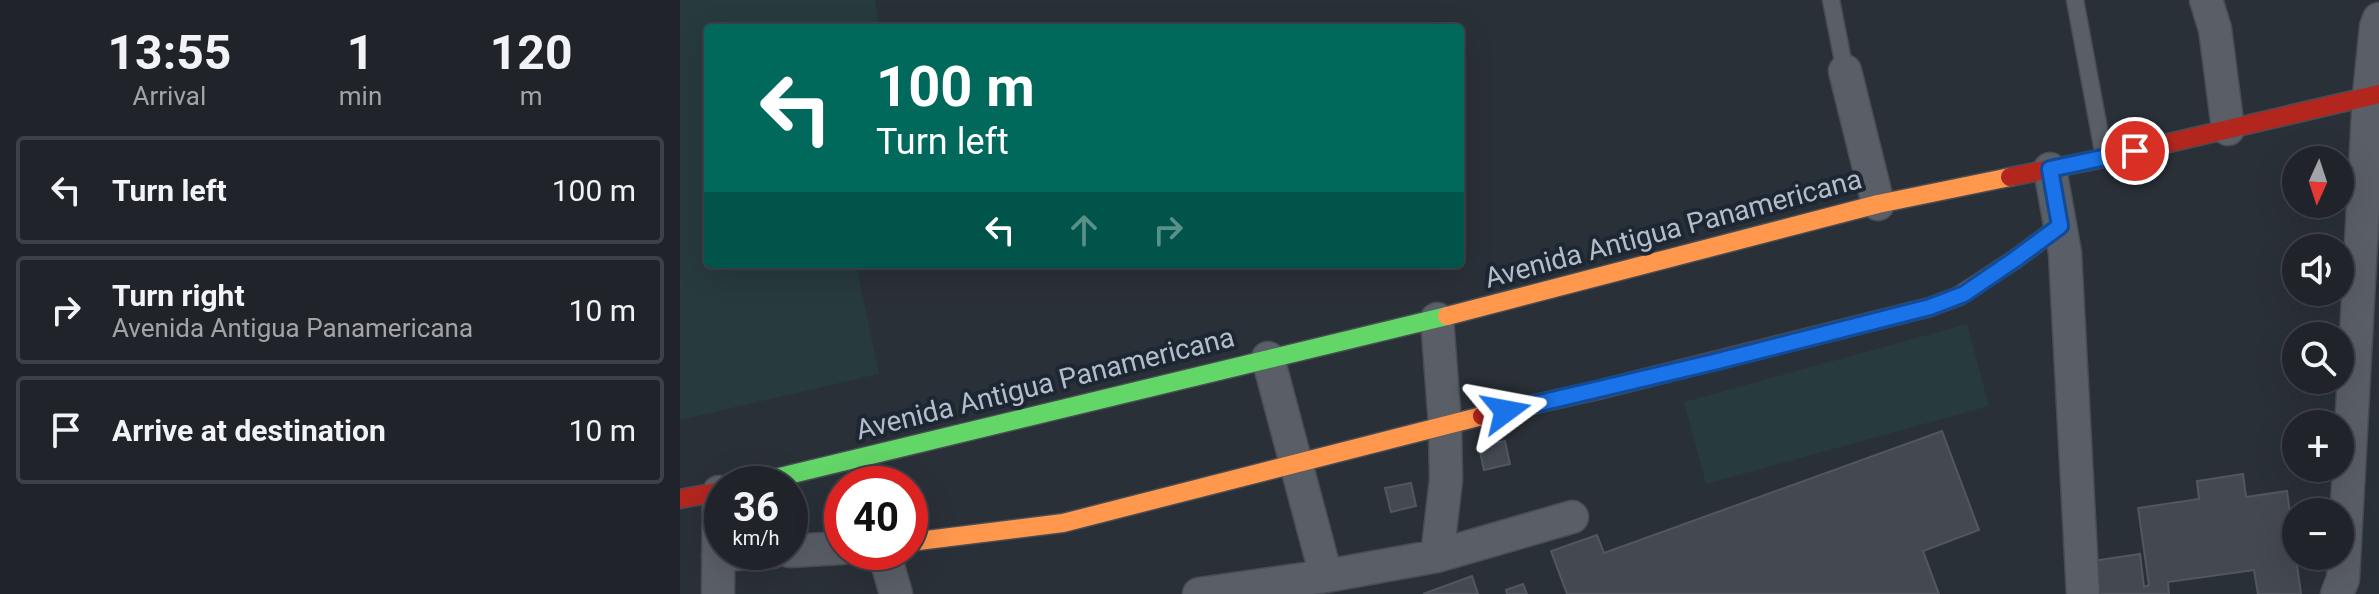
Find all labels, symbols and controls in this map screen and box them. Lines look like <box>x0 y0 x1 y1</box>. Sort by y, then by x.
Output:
text: 13:55 <box>108 24 231 81</box>
text: 1 <box>347 24 374 81</box>
text: 120 <box>490 24 572 81</box>
text: 100 m <box>876 54 1035 120</box>
icon: left <box>744 56 848 160</box>
text: Arrival <box>133 81 206 111</box>
text: min <box>339 81 382 111</box>
text: m <box>520 81 543 111</box>
pin <box>2101 117 2169 185</box>
text: Turn left <box>876 121 1009 163</box>
icon: arrive <box>2113 129 2157 173</box>
north arrow <box>2282 146 2354 218</box>
map controls <box>2282 146 2354 570</box>
street label: Avenida Antigua Panamericana <box>1481 162 1865 295</box>
icon: left <box>44 168 88 212</box>
text: Turn left <box>112 173 227 208</box>
text: 100 m <box>552 173 636 208</box>
icon: left <box>978 208 1022 252</box>
icon: ahead <box>1062 208 1106 252</box>
icon: right <box>1146 208 1190 252</box>
button: sound <box>2282 234 2354 306</box>
text: Turn right <box>112 278 245 313</box>
icon: right <box>44 288 88 332</box>
text: 10 m <box>569 293 636 328</box>
text: Avenida Antigua Panamericana <box>112 313 473 343</box>
street label: Avenida Antigua Panamericana <box>852 320 1238 447</box>
button: search <box>2282 322 2354 394</box>
position arrow <box>1464 369 1548 453</box>
icon: arrive <box>44 408 88 452</box>
button: + <box>2282 410 2354 482</box>
text: Arrive at destination <box>112 413 386 448</box>
text: 10 m <box>569 413 636 448</box>
speed limit sign: 40 <box>824 466 928 570</box>
text: 36 <box>733 484 779 531</box>
button: − <box>2282 498 2354 570</box>
text: km/h <box>733 526 779 550</box>

